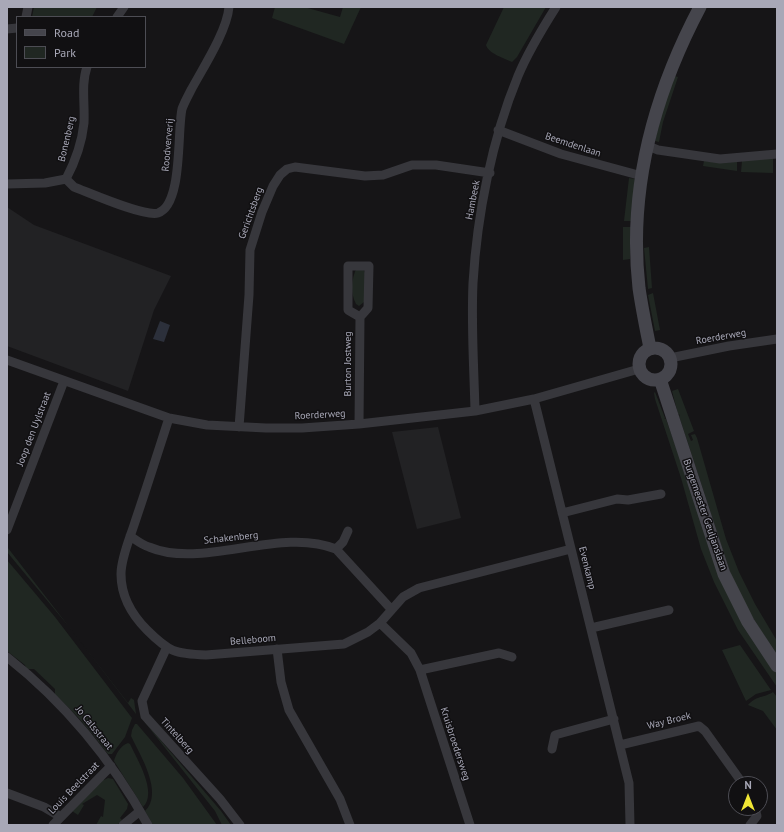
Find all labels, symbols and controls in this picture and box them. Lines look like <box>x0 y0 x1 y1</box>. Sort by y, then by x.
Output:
legend <box>16 16 146 68</box>
text: Road <box>54 25 79 40</box>
text: Park <box>54 45 76 60</box>
street label: Bonenberg <box>56 115 78 163</box>
street label: Roodververij <box>160 118 176 172</box>
street label: Beemdenlaan <box>543 130 603 160</box>
street label: Hambeek <box>463 179 483 221</box>
street label: Gerichtsberg <box>236 186 266 240</box>
street label: Roerderweg <box>695 327 747 347</box>
street label: Burton Jostweg <box>342 331 354 397</box>
street label: Joop den Uylstraat <box>14 390 54 468</box>
street label: Roerderweg <box>294 408 346 422</box>
street label: Burgemeester Geuljanslaan <box>680 458 730 572</box>
street label: Schakenberg <box>203 529 259 547</box>
street label: Evenkamp <box>576 545 598 591</box>
street label: Belleboom <box>230 632 276 648</box>
street label: Jo Calsstraat <box>73 704 115 752</box>
street label: Kruisbroedersweg <box>437 706 473 782</box>
street label: Way Broek <box>646 710 692 732</box>
street label: Tintelberg <box>158 716 196 756</box>
street label: Louis Beelstraat <box>46 759 102 817</box>
north arrow <box>728 776 768 816</box>
text: N <box>744 778 752 792</box>

